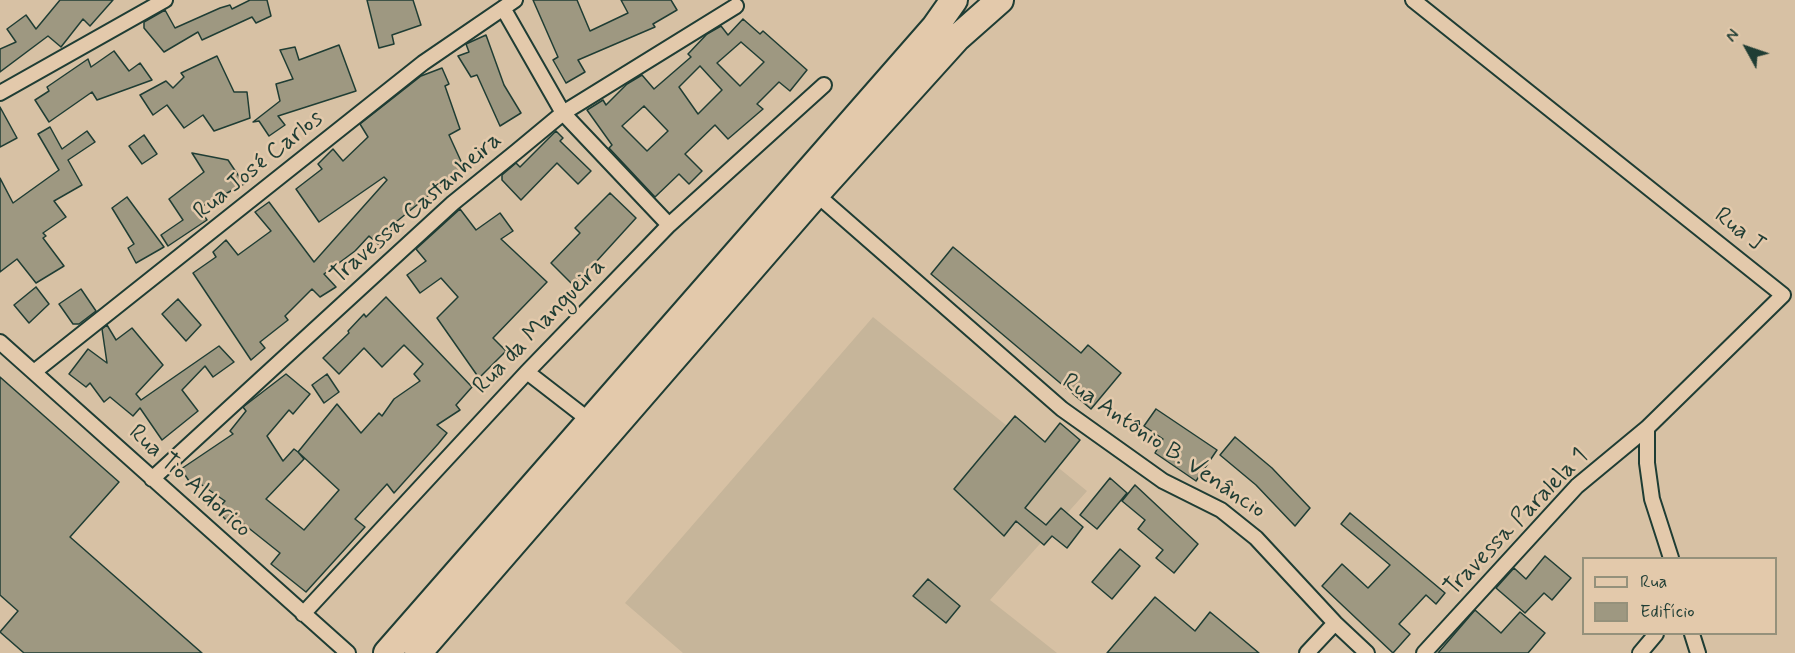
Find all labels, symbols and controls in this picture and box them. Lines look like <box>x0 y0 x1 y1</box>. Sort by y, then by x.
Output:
north arrow <box>1717 18 1777 78</box>
text: N <box>1721 25 1744 47</box>
street label: Rua José Carlos <box>188 105 330 227</box>
street label: Travessa Castanheira <box>325 127 509 291</box>
street label: Rua J <box>1708 202 1770 260</box>
street label: Rua da Mangueira <box>468 253 612 401</box>
street label: Rua Antônio B. Venâncio <box>1056 368 1270 526</box>
street label: Rua Tio Aldorico <box>122 419 256 545</box>
street label: Travessa Paralela 1 <box>1439 443 1595 603</box>
legend <box>1582 557 1777 635</box>
text: Rua <box>1640 570 1667 594</box>
text: Edifício <box>1640 600 1695 624</box>

